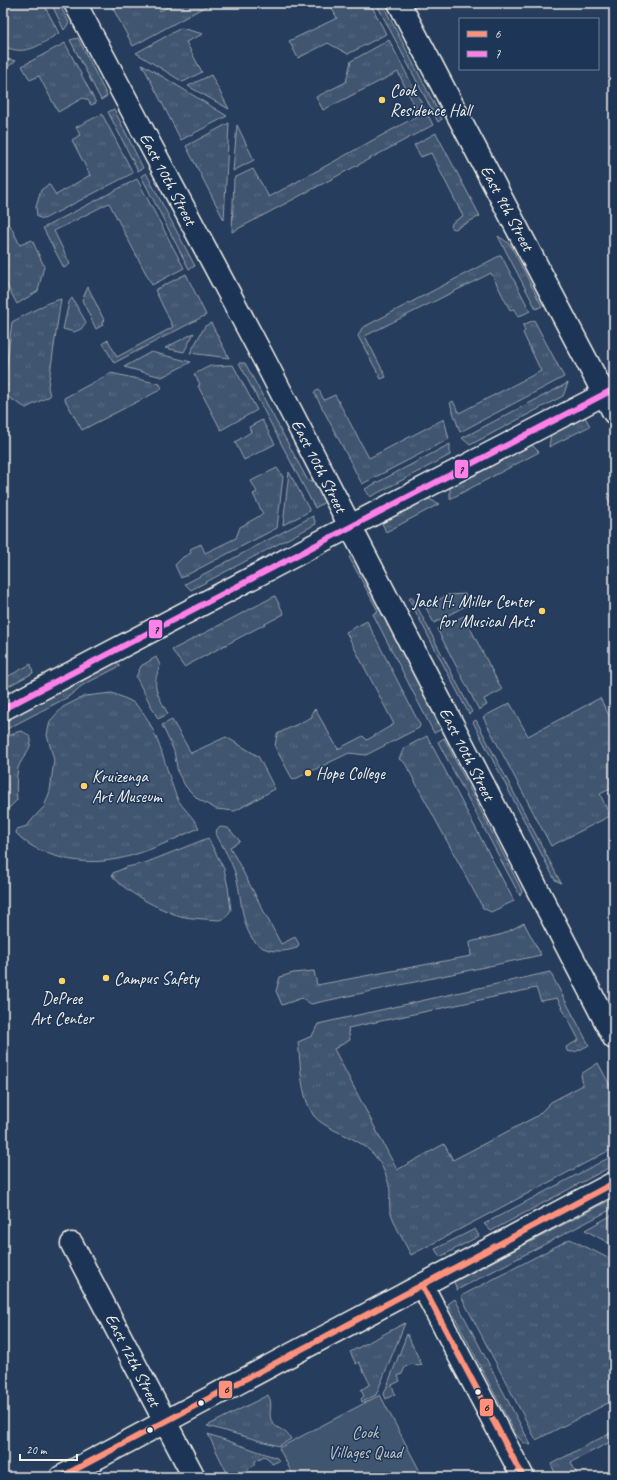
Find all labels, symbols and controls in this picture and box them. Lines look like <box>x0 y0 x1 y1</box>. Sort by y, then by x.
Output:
legend <box>459 18 599 70</box>
text: 6 <box>495 26 501 42</box>
text: 7 <box>495 46 501 62</box>
place label: Cook Residence Hall <box>390 80 474 121</box>
marker: Cook Residence Hall <box>377 95 387 105</box>
street label: East 10th Street <box>135 129 202 231</box>
street label: East 9th Street <box>476 162 539 256</box>
street label: East 10th Street <box>287 416 352 518</box>
line badge: 7 <box>454 459 469 479</box>
text: 7 <box>459 462 465 476</box>
place label: Jack H. Miller Center for Musical Arts <box>412 591 536 632</box>
marker: Jack H. Miller Center for Musical Arts <box>537 606 547 616</box>
line badge: 7 <box>148 619 163 639</box>
text: 7 <box>154 622 160 636</box>
street label: East 10th Street <box>435 704 500 806</box>
place label: Hope College <box>316 763 386 784</box>
place label: Kruizenga Art Museum <box>92 766 163 807</box>
marker: Hope College <box>303 768 313 778</box>
marker: Kruizenga Art Museum <box>79 781 89 791</box>
place label: Campus Safety <box>114 968 200 989</box>
marker: Campus Safety <box>101 973 111 983</box>
marker: DePree Art Center <box>57 976 67 986</box>
place label: DePree Art Center <box>31 988 95 1029</box>
street label: East 12th Street <box>101 1310 166 1412</box>
line badge: 6 <box>218 1380 233 1399</box>
text: 6 <box>223 1382 229 1396</box>
unlabelled marker <box>473 1387 483 1397</box>
unlabelled marker <box>196 1398 206 1408</box>
line badge: 6 <box>479 1398 494 1417</box>
text: 6 <box>483 1400 489 1414</box>
park label: Cook Villages Quad <box>328 1422 405 1463</box>
unlabelled marker <box>145 1425 155 1435</box>
scale bar <box>20 1436 77 1462</box>
text: 20 m <box>26 1442 48 1458</box>

